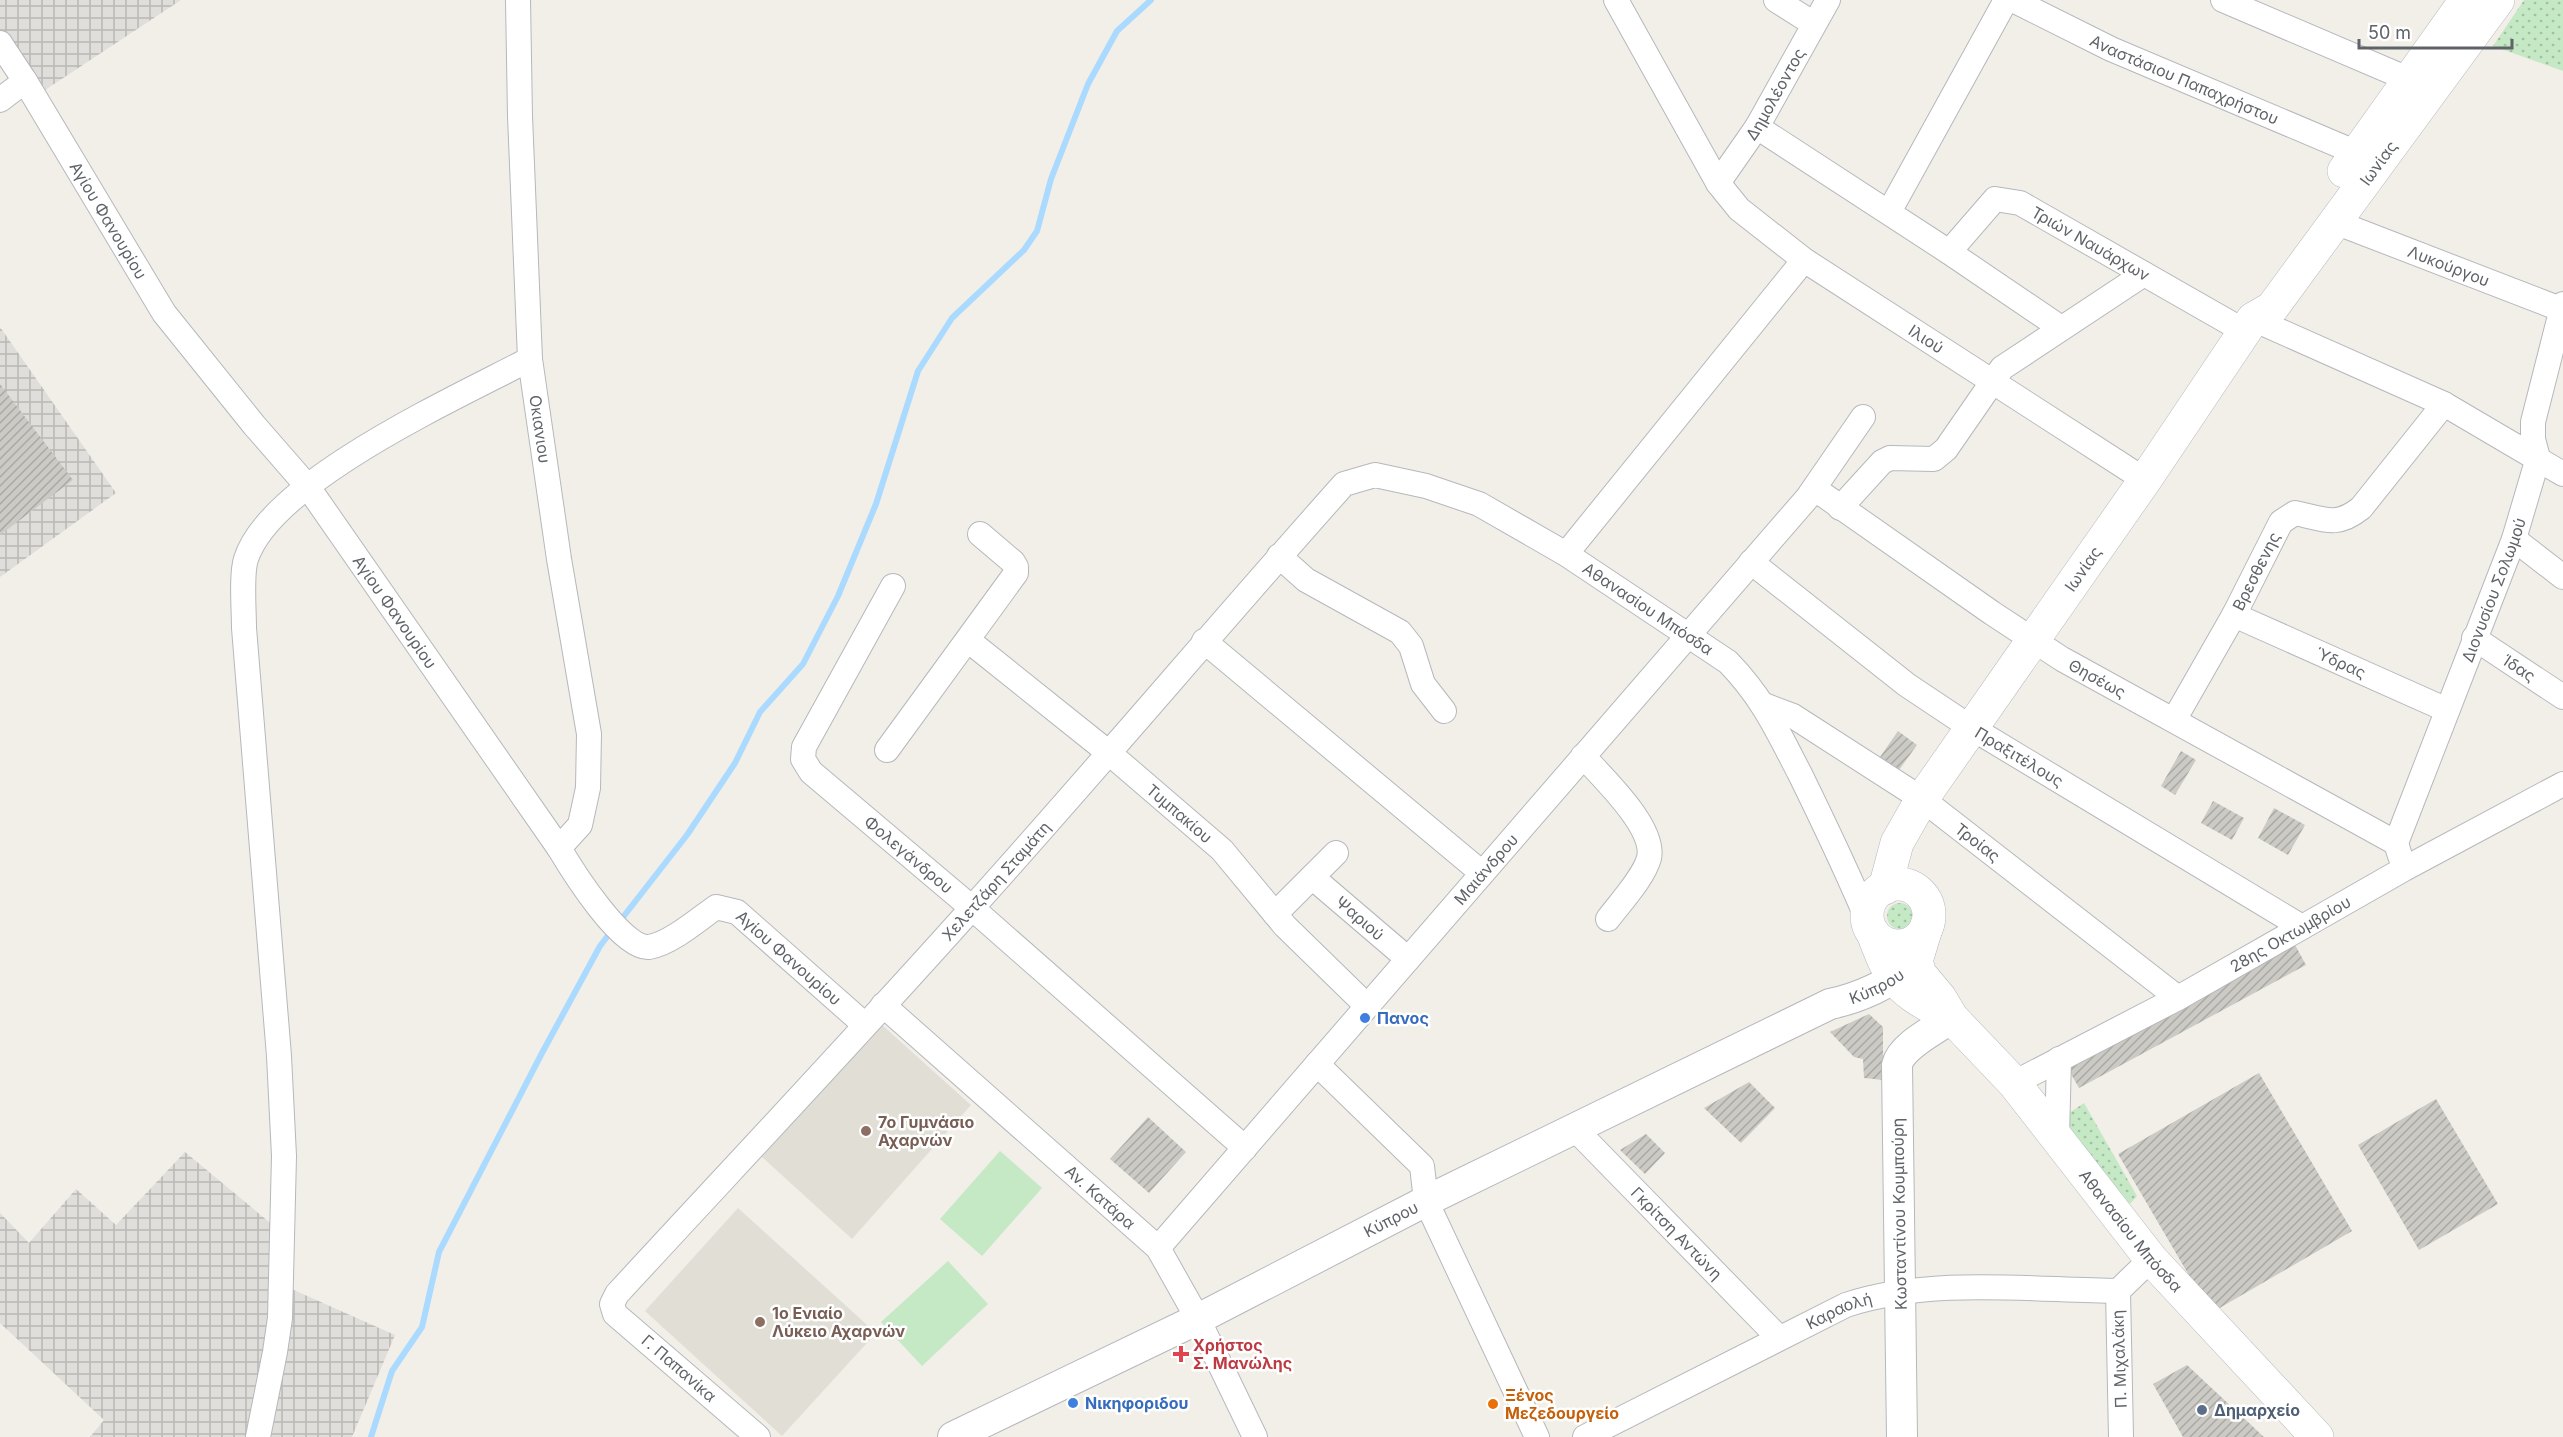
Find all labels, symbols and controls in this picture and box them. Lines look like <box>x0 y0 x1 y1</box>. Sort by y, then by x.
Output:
scale bar <box>2359 12 2512 50</box>
text: 50 m <box>2368 22 2411 43</box>
street label: Αναστάσιου Παπαχρήστου <box>2087 30 2282 129</box>
street label: Δημολέοντος <box>1741 44 1809 144</box>
street label: Ιωνίας <box>2355 137 2401 189</box>
street label: Αγίου Φανουρίου <box>66 158 151 283</box>
street label: Τριών Ναυάρχων <box>2028 202 2153 285</box>
street label: Λυκούργου <box>2405 241 2492 291</box>
street label: Ιλιού <box>1905 320 1948 358</box>
street label: Οκιανιου <box>525 394 555 464</box>
street label: Διονυσίου Σολωμού <box>2457 515 2530 665</box>
street label: Βρεσθενης <box>2228 529 2284 614</box>
street label: Ιωνίας <box>2060 542 2106 595</box>
street label: Αγίου Φανουρίου <box>349 551 441 672</box>
street label: Αθανασίου Μπόσδα <box>1579 558 1717 659</box>
street label: Ύδρας <box>2313 643 2369 683</box>
street label: Ίδας <box>2499 650 2539 686</box>
street label: Θησέως <box>2065 655 2129 702</box>
street label: Πραξιτέλους <box>1971 722 2067 791</box>
street label: Τυμπακίου <box>1142 780 1216 847</box>
street label: Φολεγάνδρου <box>860 811 957 897</box>
street label: Χελετζάρη Σταμάτη <box>938 817 1055 945</box>
street label: Τροίας <box>1951 819 2004 866</box>
street label: Μαιάνδρου <box>1450 830 1522 909</box>
street label: Ψαριού <box>1331 891 1388 944</box>
street label: 28ης Οκτωμβρίου <box>2226 892 2354 976</box>
street label: Αγίου Φανουρίου <box>732 906 845 1009</box>
street label: Κύπρου <box>1846 964 1908 1008</box>
place label: Πανος <box>1377 1008 1429 1028</box>
marker: Πανος <box>1358 1011 1372 1025</box>
place label: 7ο Γυμνάσιο Αχαρνών <box>878 1112 975 1150</box>
street label: Κωσταντίνου Κουμπούρη <box>1887 1118 1911 1310</box>
marker: 7ο Γυμνάσιο Αχαρνών <box>859 1124 873 1138</box>
street label: Αν. Κατάρα <box>1061 1161 1139 1233</box>
street label: Αθανασίου Μπόσδα <box>2075 1165 2187 1296</box>
street label: Γκρίτση Αντώνη <box>1627 1183 1726 1284</box>
street label: Κύπρου <box>1360 1197 1421 1242</box>
street label: Καραολή <box>1802 1288 1874 1334</box>
place label: 1ο Ενιαίο Λύκειο Αχαρνών <box>772 1303 905 1341</box>
street label: Π. Μιχαλάκη <box>2107 1310 2131 1408</box>
marker: 1ο Ενιαίο Λύκειο Αχαρνών <box>753 1315 767 1329</box>
street label: Γ. Παπανίκα <box>638 1330 720 1406</box>
place label: Χρήστος Σ. Μανώλης <box>1193 1335 1292 1373</box>
marker: Χρήστος Σ. Μανώλης <box>1174 1347 1188 1361</box>
place label: Ξένος Μεζεδουργείο <box>1505 1385 1619 1423</box>
place label: Νικηφοριδου <box>1085 1393 1189 1413</box>
marker: Νικηφοριδου <box>1066 1396 1080 1410</box>
marker: Ξένος Μεζεδουργείο <box>1486 1397 1500 1411</box>
place label: Δημαρχείο <box>2214 1400 2300 1420</box>
marker: Δημαρχείο <box>2195 1403 2209 1417</box>

